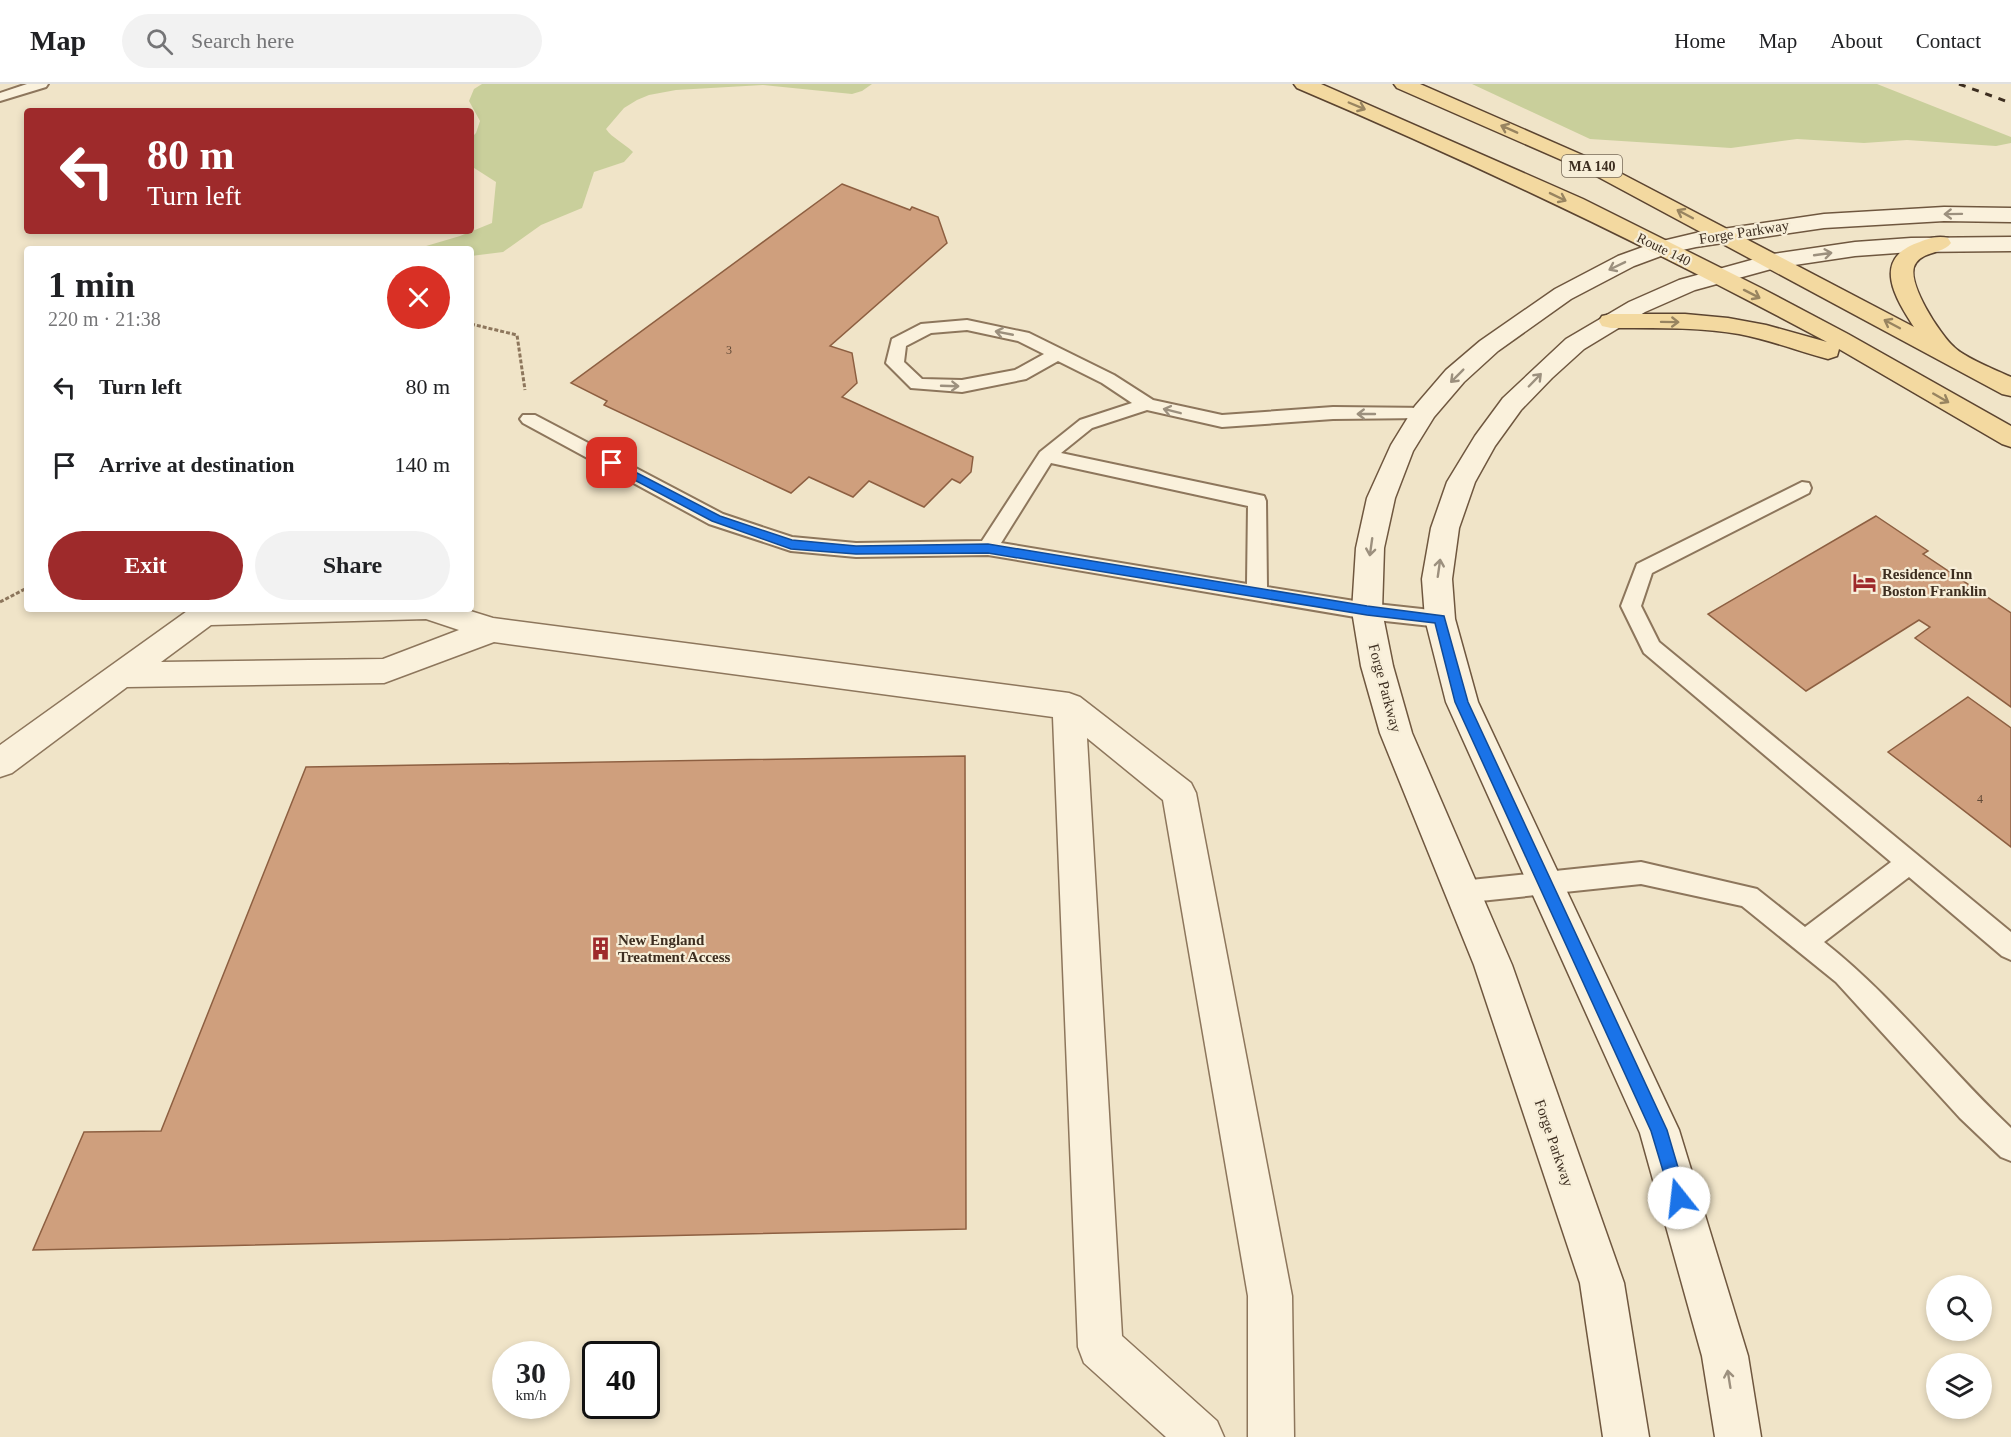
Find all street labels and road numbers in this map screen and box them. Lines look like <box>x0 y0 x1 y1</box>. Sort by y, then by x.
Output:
road number: MA 140 <box>1562 155 1622 177</box>
street label: Forge Parkway <box>1698 217 1791 247</box>
street label: Route 140 <box>1634 230 1693 269</box>
street label: Forge Parkway <box>1366 642 1405 734</box>
street label: Forge Parkway <box>1532 1097 1577 1189</box>

